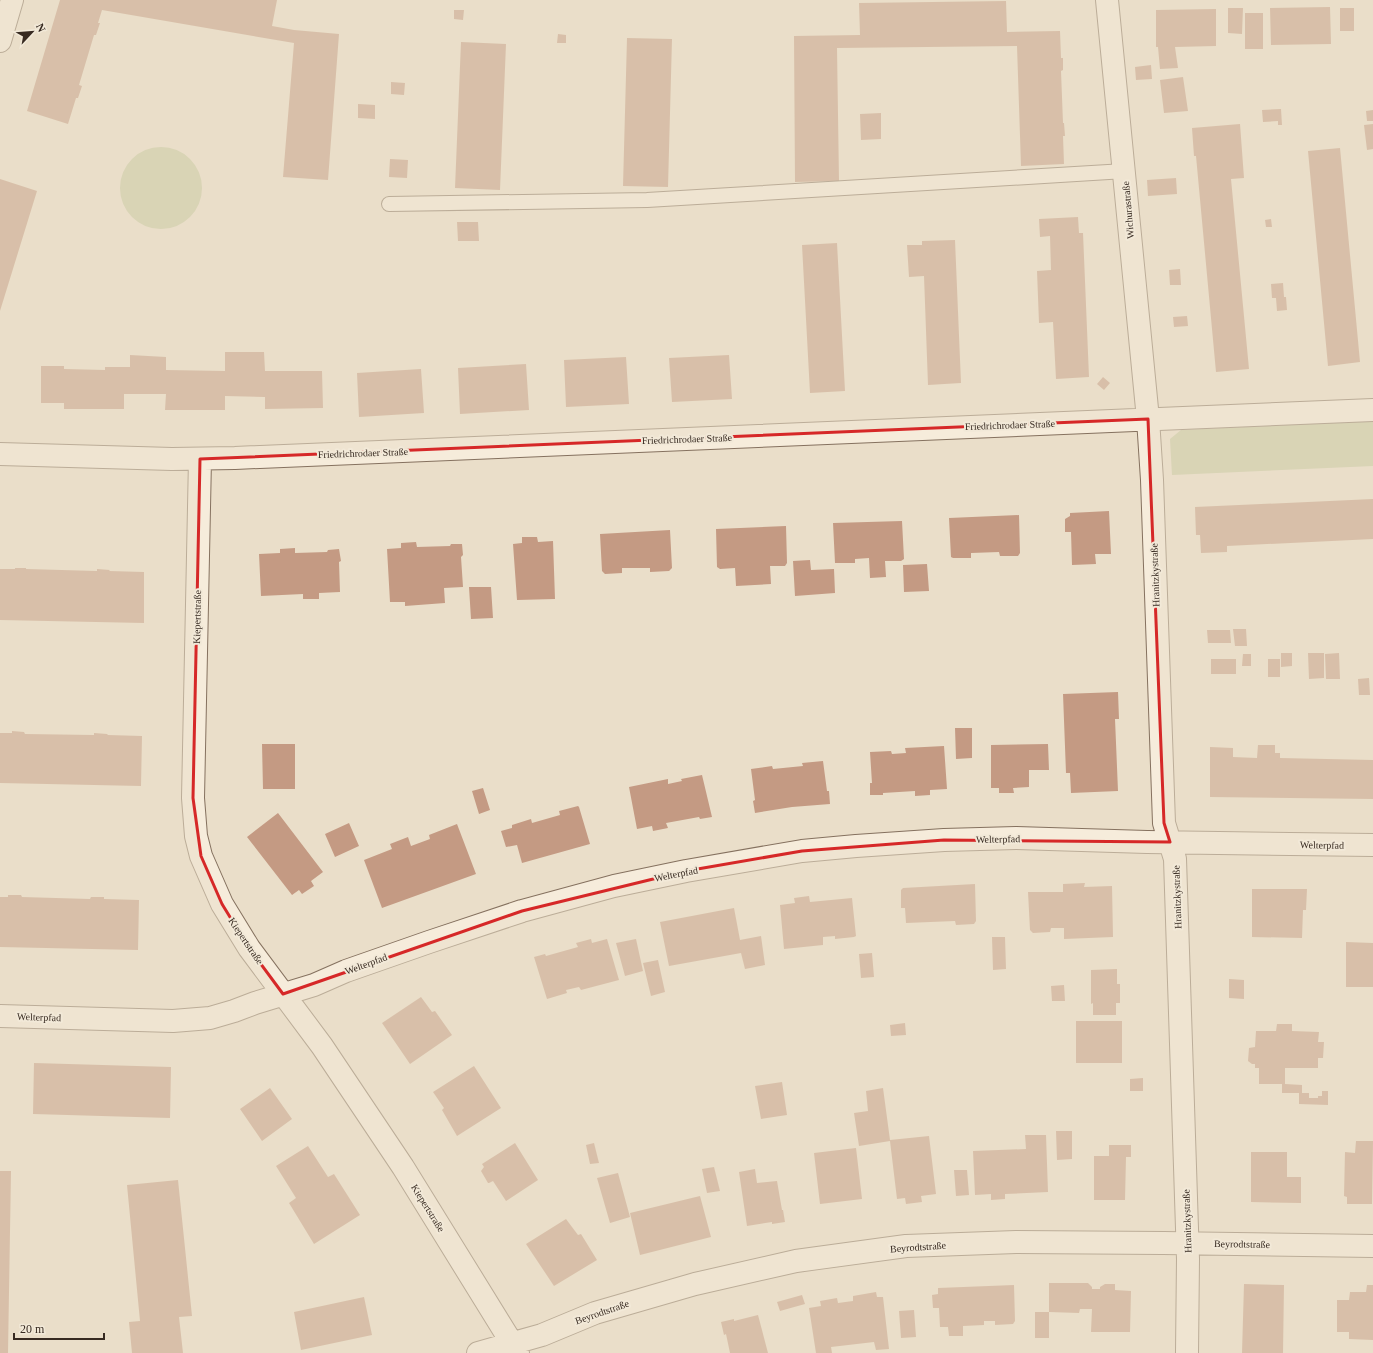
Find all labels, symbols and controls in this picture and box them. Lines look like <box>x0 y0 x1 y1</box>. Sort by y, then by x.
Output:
north arrow <box>12 12 52 52</box>
text: N <box>34 21 48 34</box>
street label: Wichurastraße <box>1120 180 1136 239</box>
street label: Friedrichrodaer Straße <box>965 418 1056 432</box>
street label: Friedrichrodaer Straße <box>642 432 733 446</box>
street label: Friedrichrodaer Straße <box>318 446 409 460</box>
street label: Hranitzkystraße <box>1148 542 1162 607</box>
street label: Kiepertstraße <box>191 589 203 644</box>
street label: Welterpfad <box>976 833 1020 845</box>
street label: Welterpfad <box>1300 839 1344 851</box>
street label: Welterpfad <box>653 864 699 884</box>
street label: Hranitzkystraße <box>1170 864 1184 929</box>
street label: Kiepertstraße <box>226 916 266 967</box>
street label: Welterpfad <box>343 951 389 977</box>
street label: Welterpfad <box>17 1011 61 1023</box>
street label: Kiepertstraße <box>409 1182 447 1234</box>
street label: Hranitzkystraße <box>1180 1188 1194 1253</box>
street label: Beyrodtstraße <box>1214 1238 1271 1250</box>
street label: Beyrodtstraße <box>890 1240 947 1254</box>
street label: Beyrodtstraße <box>574 1297 631 1326</box>
scale bar <box>14 1315 104 1341</box>
text: 20 m <box>20 1322 45 1336</box>

